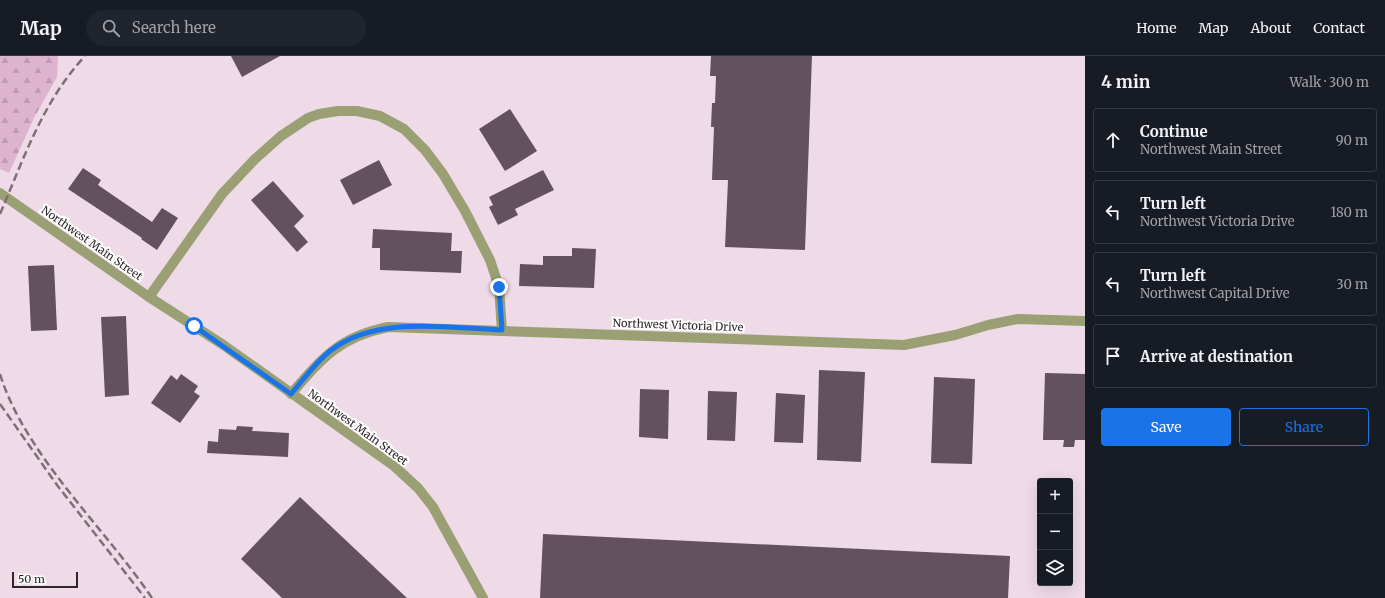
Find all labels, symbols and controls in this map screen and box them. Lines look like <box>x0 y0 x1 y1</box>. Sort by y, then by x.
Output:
search box <box>86 10 366 46</box>
text: Map <box>20 16 62 40</box>
icon: search <box>100 17 122 39</box>
text: Search here <box>132 18 216 37</box>
text: Home <box>1136 19 1177 37</box>
text: Map <box>1199 19 1228 37</box>
text: About <box>1250 19 1291 37</box>
text: Contact <box>1313 19 1365 37</box>
text: 4 min <box>1101 71 1150 93</box>
text: Walk · 300 m <box>1289 74 1369 91</box>
text: Continue <box>1140 122 1208 141</box>
icon: ahead <box>1102 129 1124 151</box>
text: 90 m <box>1336 132 1368 149</box>
text: Northwest Main Street <box>1140 141 1282 158</box>
text: Turn left <box>1140 194 1206 213</box>
icon: left <box>1102 201 1124 223</box>
street label: Northwest Main Street <box>39 203 146 284</box>
text: 180 m <box>1330 204 1368 221</box>
text: Northwest Victoria Drive <box>1140 213 1295 230</box>
text: Turn left <box>1140 266 1206 285</box>
icon: left <box>1102 273 1124 295</box>
text: 30 m <box>1336 276 1368 293</box>
route end <box>490 278 508 296</box>
text: Northwest Capital Drive <box>1140 285 1290 302</box>
street label: Northwest Victoria Drive <box>612 316 744 334</box>
route start <box>185 317 203 335</box>
icon: arrive <box>1102 345 1124 367</box>
text: Arrive at destination <box>1140 347 1293 366</box>
street label: Northwest Main Street <box>305 386 411 468</box>
button: Save <box>1101 408 1231 446</box>
button: Share <box>1239 408 1369 446</box>
map controls <box>1037 478 1073 586</box>
button: + <box>1037 478 1073 514</box>
button: − <box>1037 514 1073 550</box>
button: layers <box>1037 550 1073 586</box>
scale bar <box>12 570 78 589</box>
text: 50 m <box>18 572 45 586</box>

